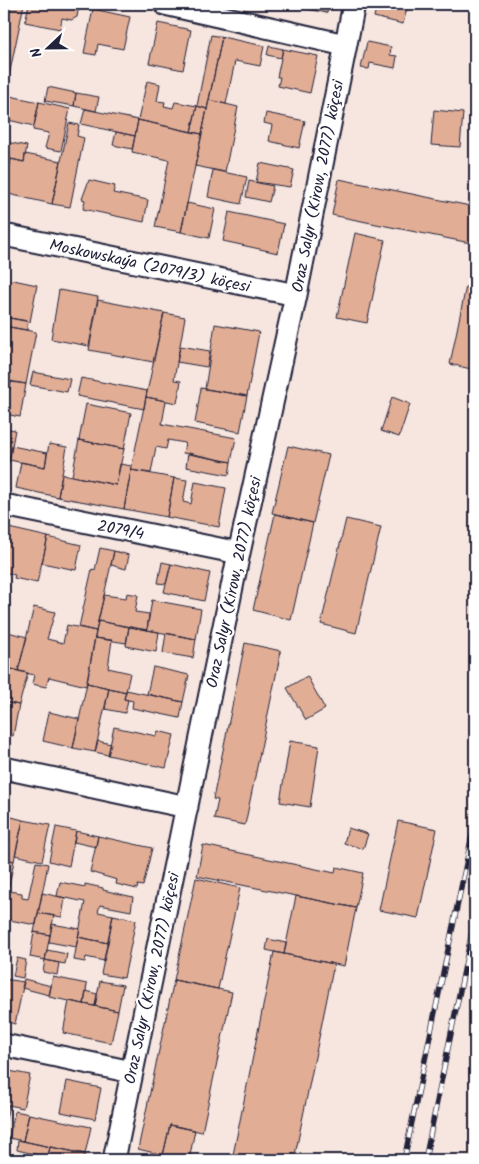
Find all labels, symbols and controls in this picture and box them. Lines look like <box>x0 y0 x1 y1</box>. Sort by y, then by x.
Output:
north arrow <box>22 22 72 72</box>
text: N <box>25 44 49 61</box>
street label: Oraz Salyr (Kirow, 2077) köçesi <box>286 77 352 295</box>
street label: Moskowskaýa (2079/3) köçesi <box>47 233 254 300</box>
street label: Oraz Salyr (Kirow, 2077) köçesi <box>200 473 269 690</box>
street label: 2079/4 <box>95 514 146 547</box>
street label: Oraz Salyr (Kirow, 2077) köçesi <box>118 869 187 1086</box>

